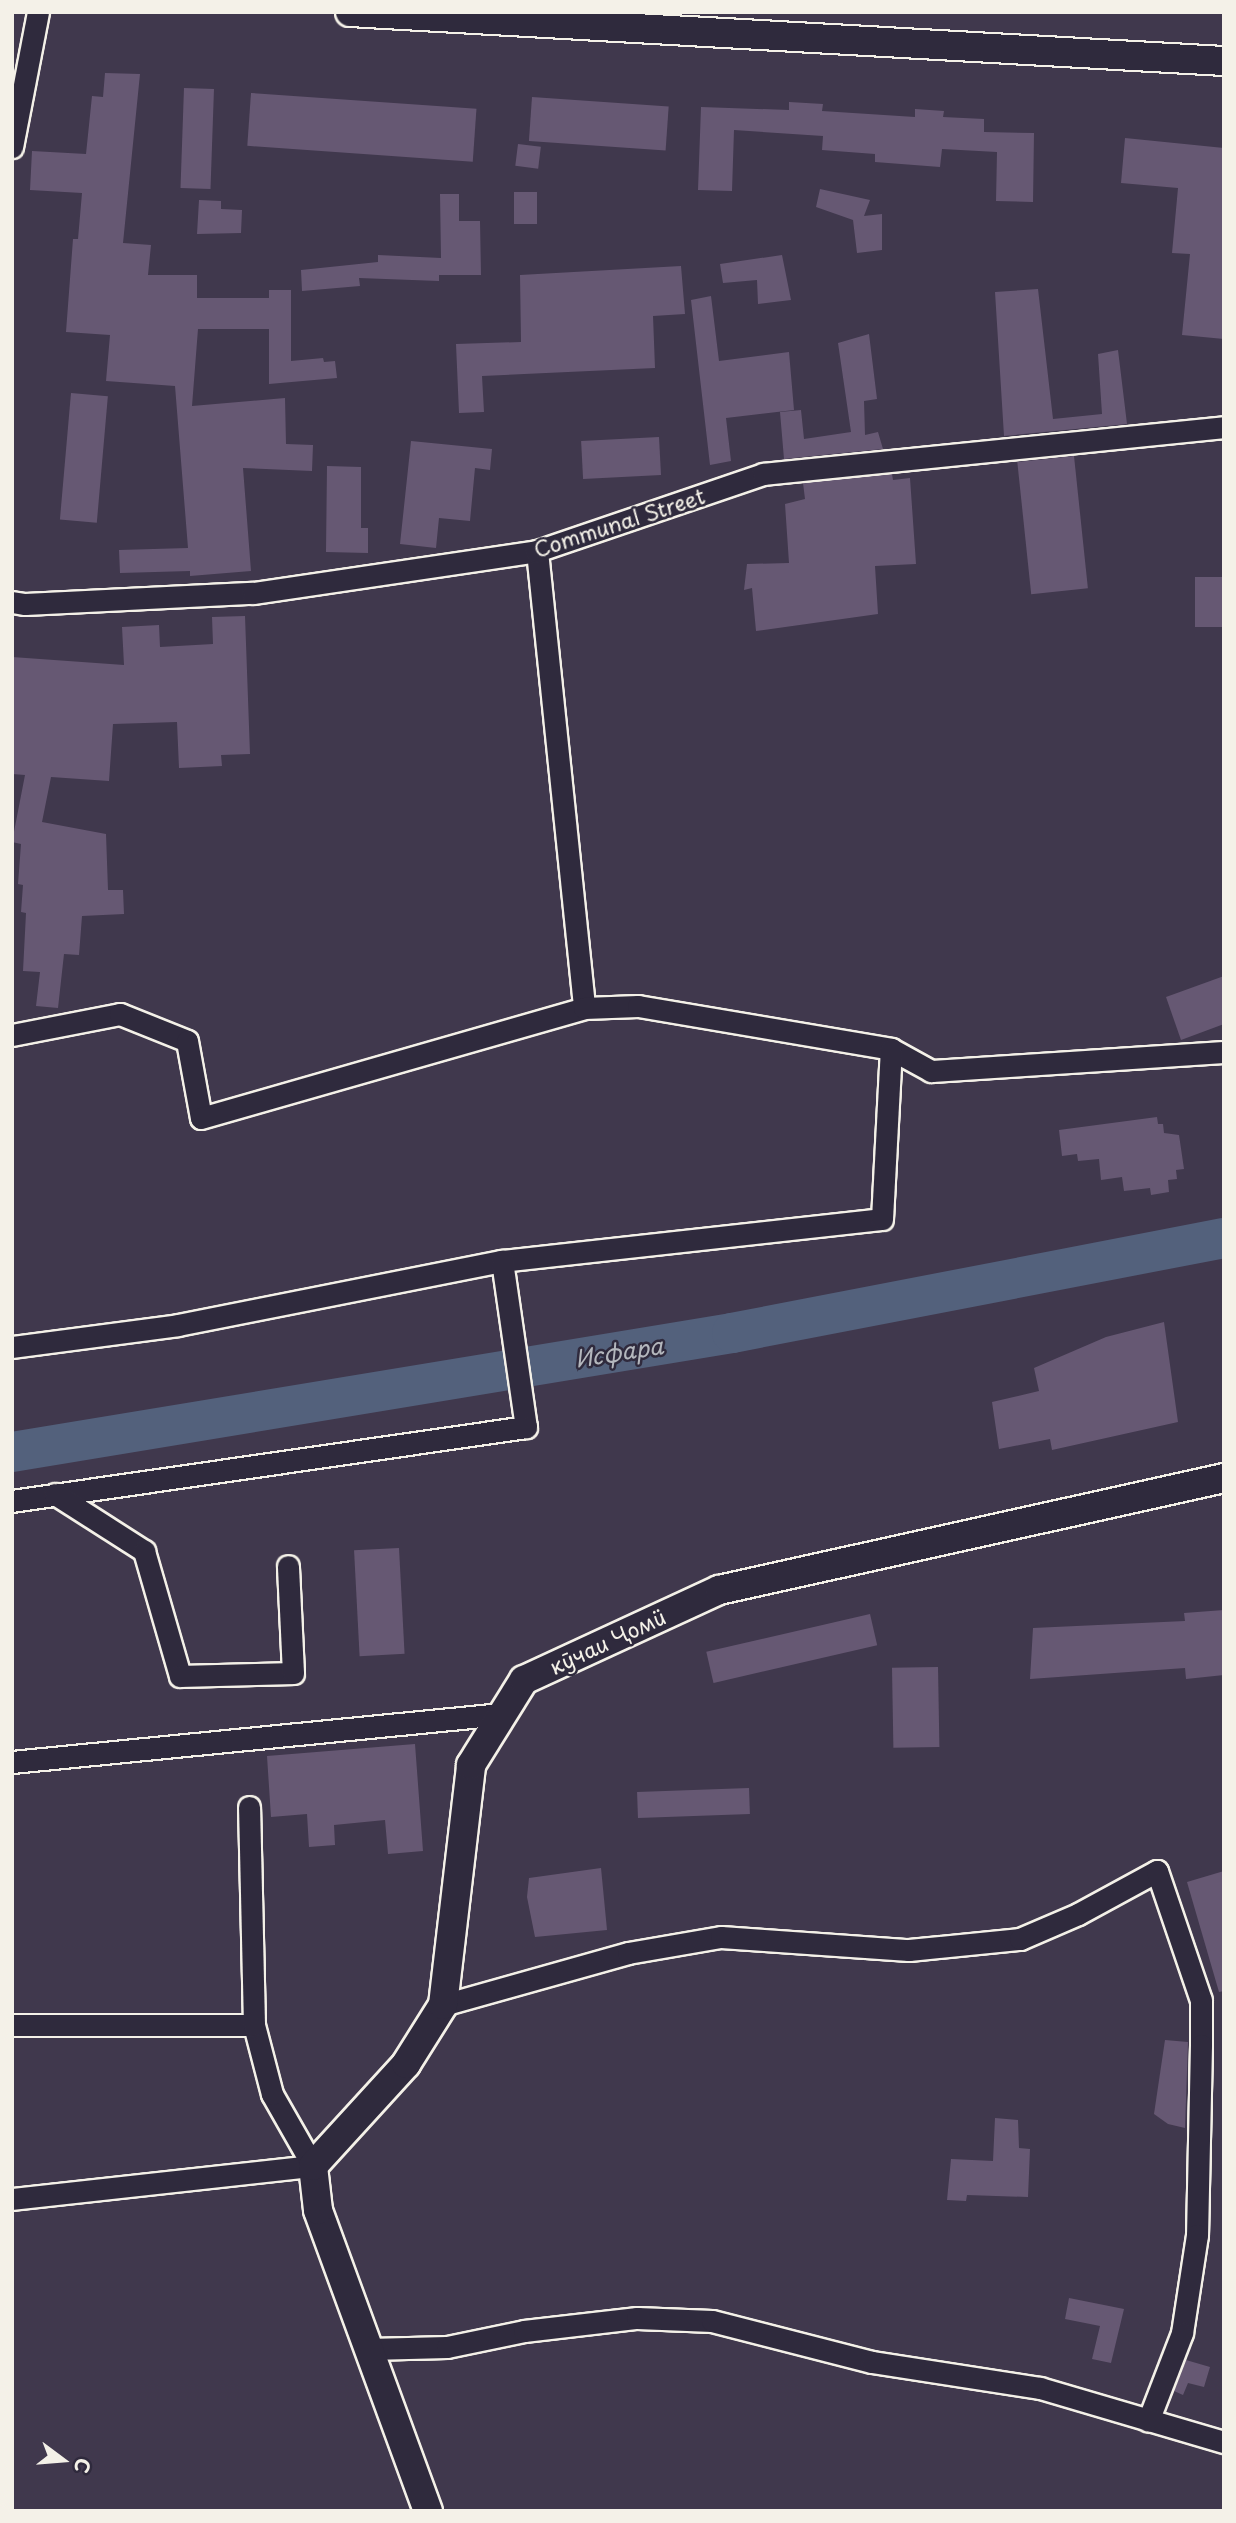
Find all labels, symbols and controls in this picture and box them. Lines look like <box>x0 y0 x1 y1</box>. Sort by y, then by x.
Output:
street label: Communal Street <box>530 482 708 562</box>
water label: Исфара <box>573 1331 665 1373</box>
street label: кӯчаи Ҷомӣ <box>545 1603 669 1679</box>
north arrow <box>28 2425 98 2495</box>
text: С <box>68 2455 99 2477</box>

